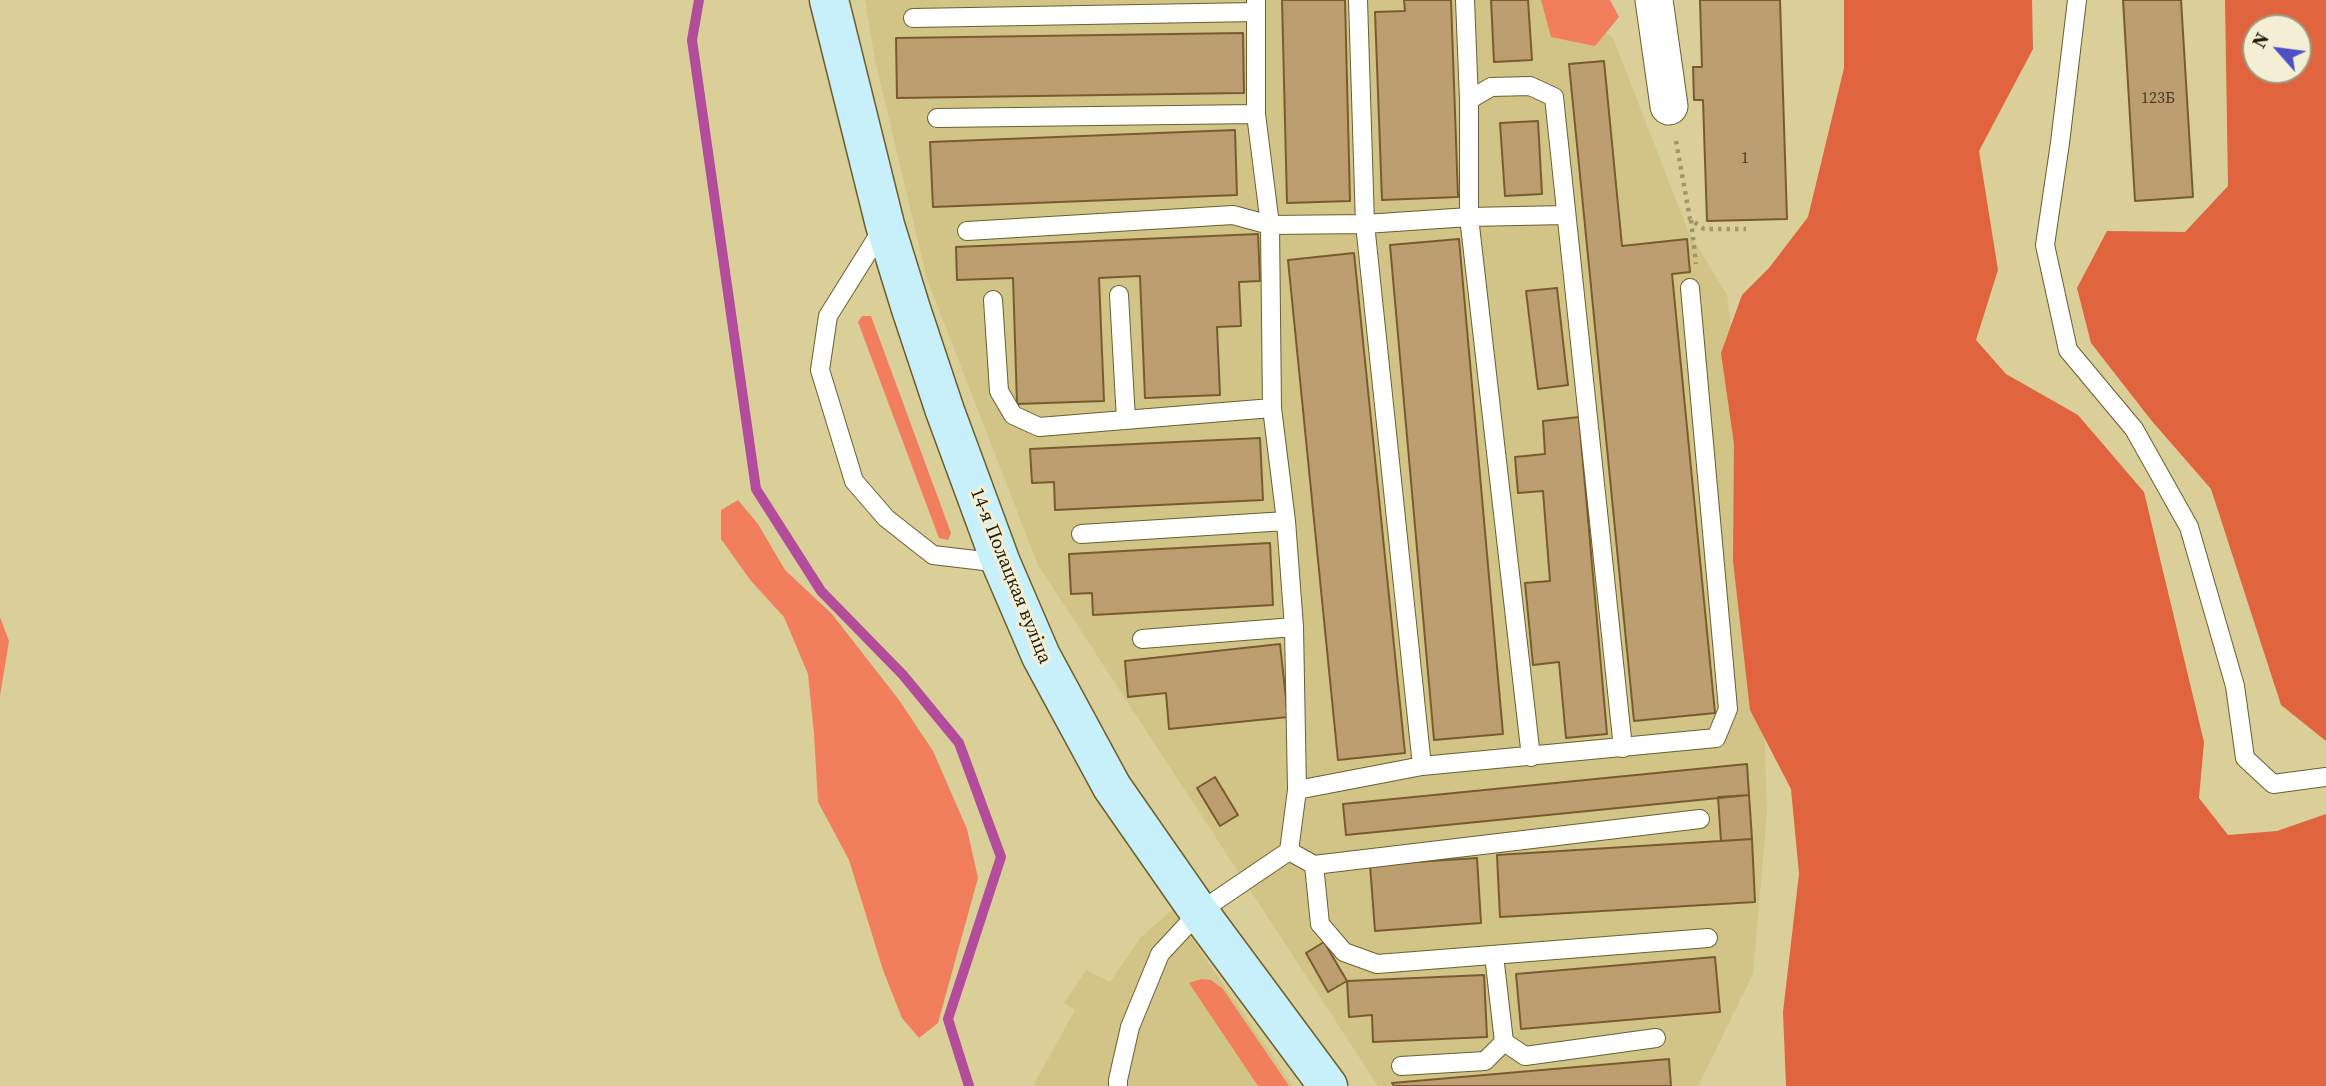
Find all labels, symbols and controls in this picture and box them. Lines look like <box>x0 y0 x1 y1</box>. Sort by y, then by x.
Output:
north arrow <box>2242 14 2312 84</box>
text: N <box>2245 28 2275 52</box>
house number: 123Б <box>2141 89 2175 109</box>
house number: 1 <box>1741 149 1749 169</box>
street label: 14-я Полацкая вуліца <box>964 485 1056 667</box>

